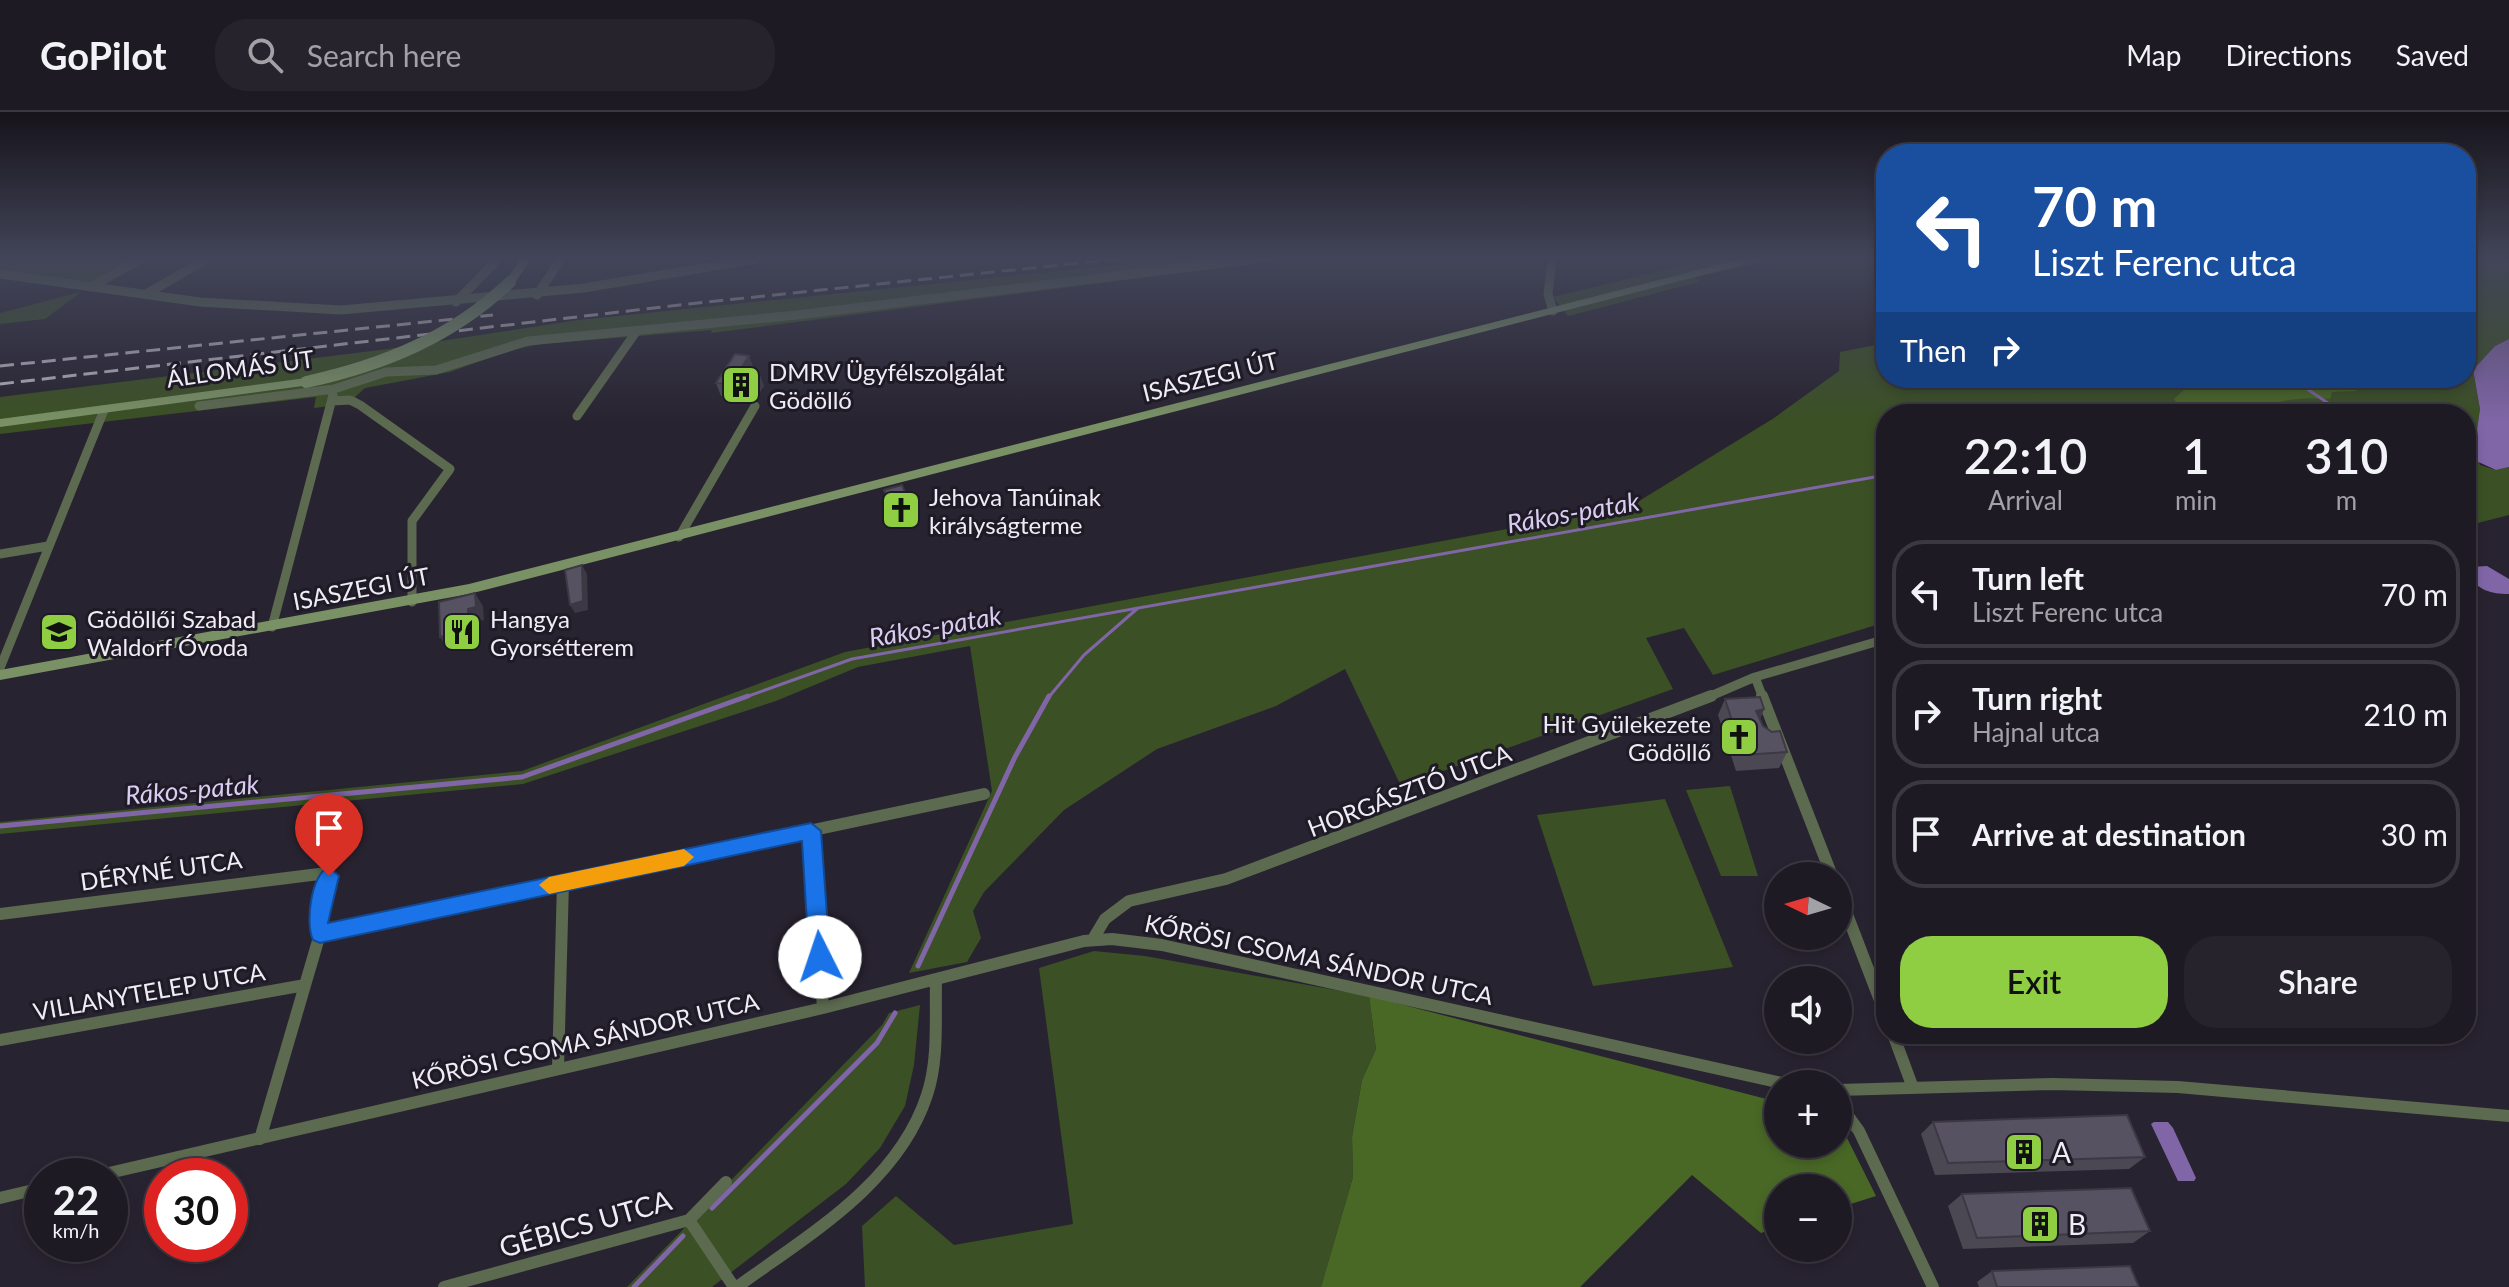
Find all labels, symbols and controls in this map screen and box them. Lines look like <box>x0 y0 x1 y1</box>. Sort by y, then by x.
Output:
search box <box>215 19 775 91</box>
text: GoPilot <box>40 32 167 78</box>
icon: search <box>243 33 287 77</box>
text: Search here <box>307 37 461 73</box>
text: Map <box>2126 38 2181 72</box>
text: Directions <box>2225 38 2352 72</box>
text: Saved <box>2396 38 2469 72</box>
text: 70 m <box>2032 172 2157 239</box>
icon: left <box>1900 176 2004 280</box>
text: Liszt Ferenc utca <box>2032 240 2297 284</box>
icon: right <box>1983 328 2027 372</box>
text: Then <box>1900 332 1967 368</box>
street label: ÁLLOMÁS ÚT <box>164 343 316 393</box>
street label: ISASZEGI ÚT <box>1139 345 1281 407</box>
place label: DMRV Ügyfélszolgálat Gödöllő <box>769 357 1005 414</box>
building icon: DMRV Ügyfélszolgálat Gödöllő <box>720 364 762 406</box>
text: 22:10 <box>1964 427 2087 484</box>
text: 1 <box>2182 427 2210 484</box>
text: 310 <box>2305 427 2388 484</box>
place label: Jehova Tanúinak királyságterme <box>929 482 1102 539</box>
water label: Rákos-patak <box>1504 484 1642 539</box>
text: Arrival <box>1988 484 2063 516</box>
text: min <box>2175 484 2217 516</box>
text: m <box>2336 484 2357 516</box>
church icon: Jehova Tanúinak királyságterme <box>880 489 922 531</box>
text: Turn left <box>1972 560 2084 596</box>
street label: ISASZEGI ÚT <box>290 561 432 615</box>
icon: left <box>1904 572 1948 616</box>
text: 70 m <box>2381 576 2448 612</box>
text: Liszt Ferenc utca <box>1972 596 2163 628</box>
water label: Rákos-patak <box>866 598 1004 653</box>
place label: Gödöllői Szabad Waldorf Óvoda <box>87 604 256 661</box>
place label: Hangya Gyorsétterem <box>490 604 634 661</box>
school or university icon: Gödöllői Szabad Waldorf Óvoda <box>38 611 80 653</box>
restaurant icon: Hangya Gyorsétterem <box>441 611 483 653</box>
text: Turn right <box>1972 680 2102 716</box>
icon: right <box>1904 692 1948 736</box>
text: 210 m <box>2363 696 2448 732</box>
place label: Hit Gyülekezete Gödöllő <box>1543 709 1711 766</box>
church icon: Hit Gyülekezete Gödöllő <box>1718 716 1760 758</box>
text: Hajnal utca <box>1972 716 2100 748</box>
street label: HORGÁSZTÓ UTCA <box>1303 738 1516 842</box>
water label: Rákos-patak <box>124 767 261 811</box>
pin <box>295 794 363 876</box>
icon: arrive <box>307 806 351 850</box>
icon: arrive <box>1904 812 1948 856</box>
text: Arrive at destination <box>1972 816 2246 852</box>
text: 30 m <box>2381 816 2448 852</box>
street label: DÉRYNÉ UTCA <box>78 844 245 896</box>
north arrow <box>1764 862 1852 950</box>
map controls <box>1764 862 1852 1262</box>
street label: KŐRÖSI CSOMA SÁNDOR UTCA <box>1142 908 1497 1010</box>
position arrow <box>778 915 862 999</box>
button: Exit <box>1900 936 2168 1028</box>
button: Share <box>2184 936 2452 1028</box>
street label: VILLANYTELEP UTCA <box>31 956 268 1026</box>
button: sound <box>1764 966 1852 1054</box>
street label: KŐRÖSI CSOMA SÁNDOR UTCA <box>409 986 762 1094</box>
button: + <box>1764 1070 1852 1158</box>
building icon: A <box>2003 1131 2045 1173</box>
place label: A <box>2052 1135 2071 1169</box>
speed limit sign: 30 <box>144 1158 248 1262</box>
button: − <box>1764 1174 1852 1262</box>
text: 22 <box>53 1176 99 1224</box>
street label: GÉBICS UTCA <box>495 1182 675 1264</box>
building icon: B <box>2019 1203 2061 1245</box>
place label: B <box>2068 1207 2086 1241</box>
text: km/h <box>53 1218 99 1242</box>

